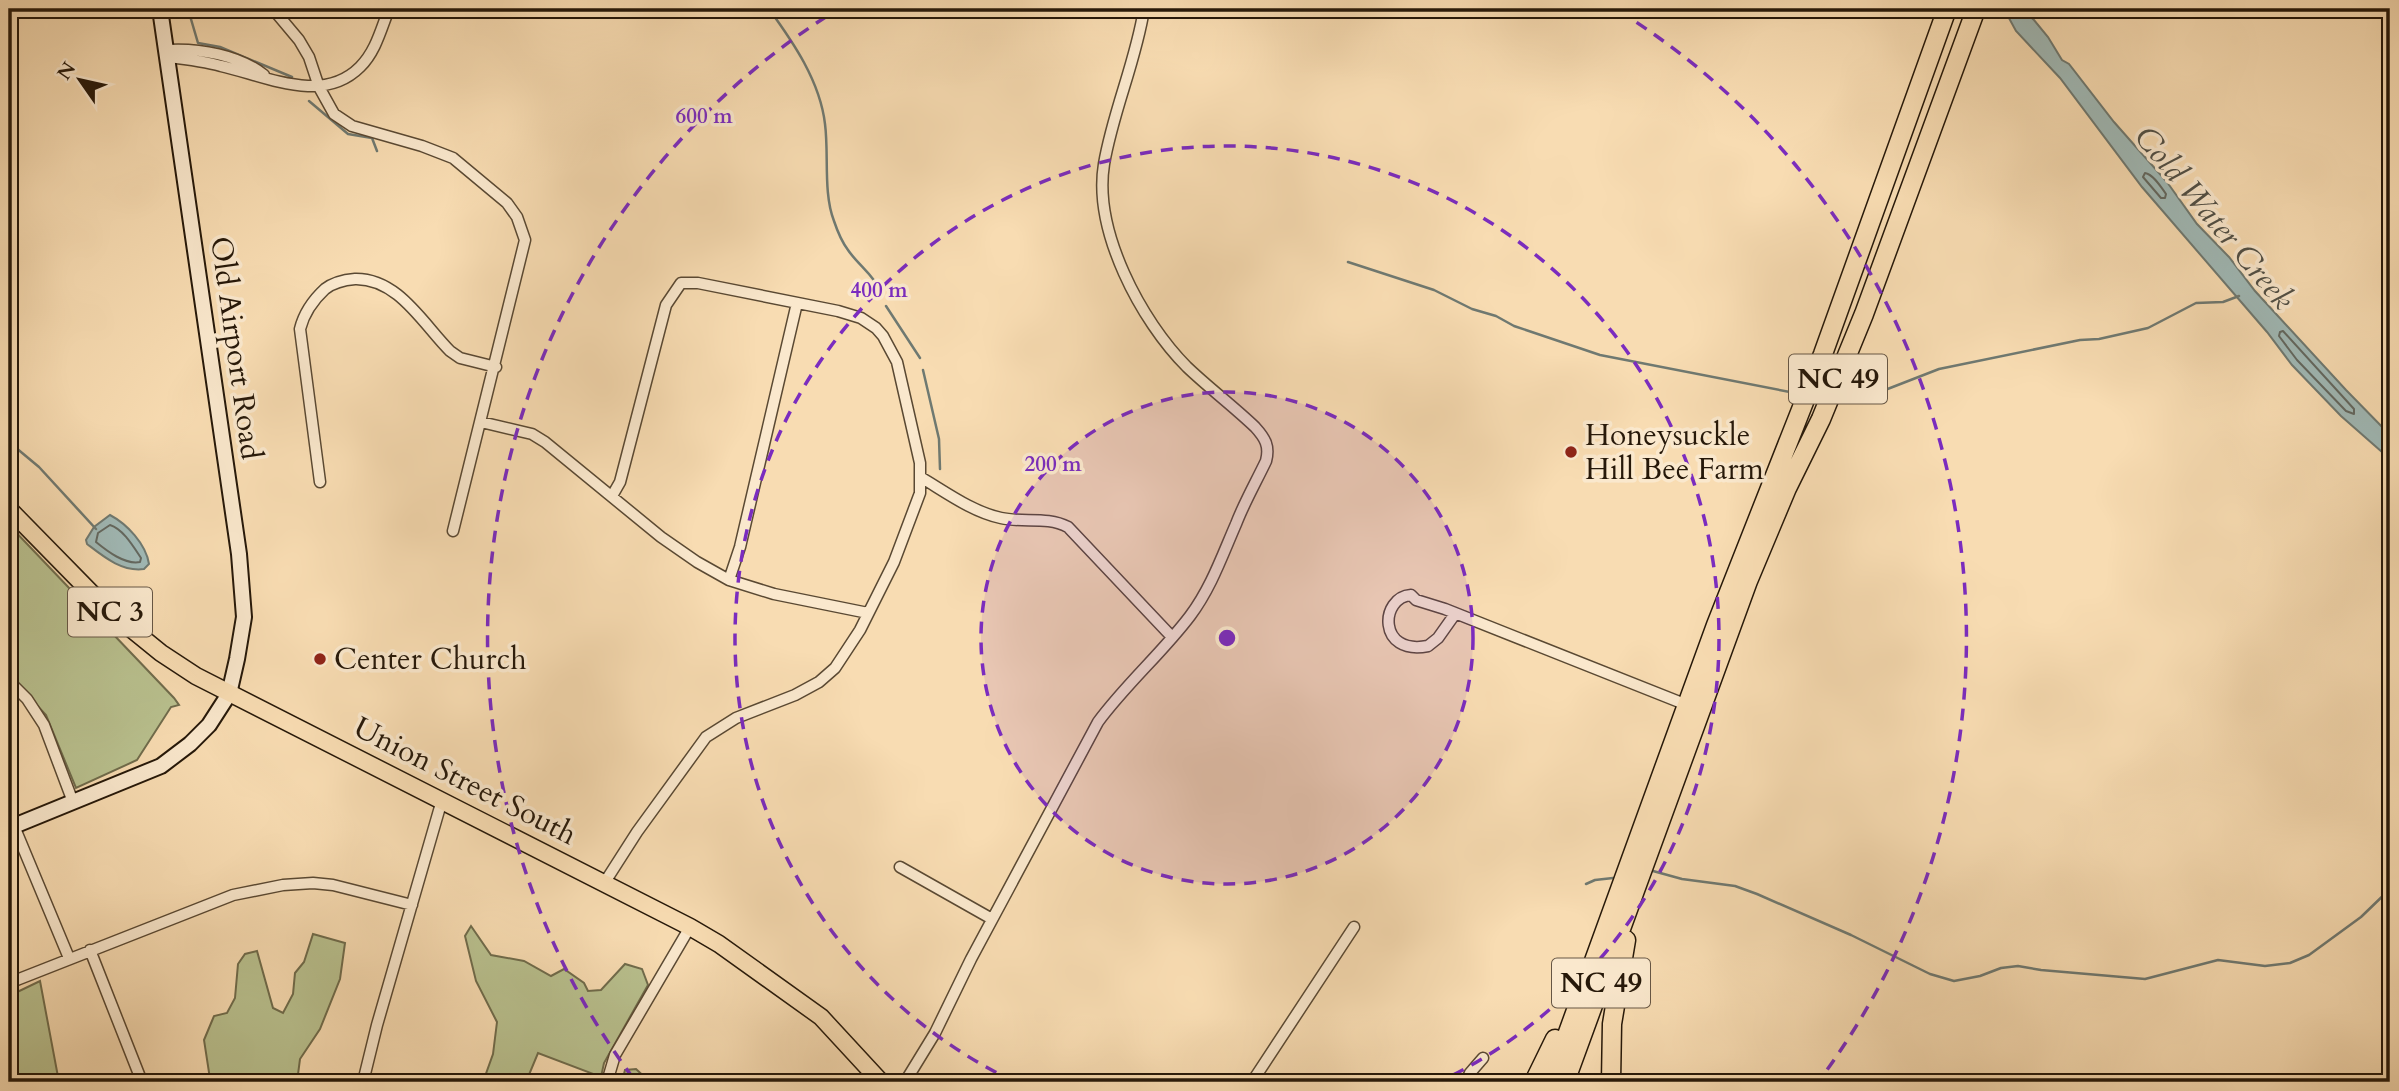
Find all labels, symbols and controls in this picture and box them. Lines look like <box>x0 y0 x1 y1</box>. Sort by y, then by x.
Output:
north arrow <box>46 46 116 116</box>
text: N <box>51 57 82 85</box>
text: 600 m <box>675 102 733 131</box>
water label: Cold Water Creek <box>2124 116 2304 320</box>
street label: Old Airport Road <box>200 234 272 462</box>
text: 400 m <box>850 276 908 305</box>
road number: NC 49 <box>1789 354 1887 404</box>
place label: Honeysuckle Hill Bee Farm <box>1585 415 1765 490</box>
marker: Honeysuckle Hill Bee Farm <box>1563 444 1579 460</box>
text: 200 m <box>1024 450 1082 479</box>
road number: NC 3 <box>68 588 152 636</box>
centre of rings <box>1215 626 1239 650</box>
place label: Center Church <box>334 639 527 680</box>
marker: Center Church <box>312 651 328 667</box>
street label: Union Street South <box>346 707 584 855</box>
road number: NC 49 <box>1552 958 1650 1007</box>

